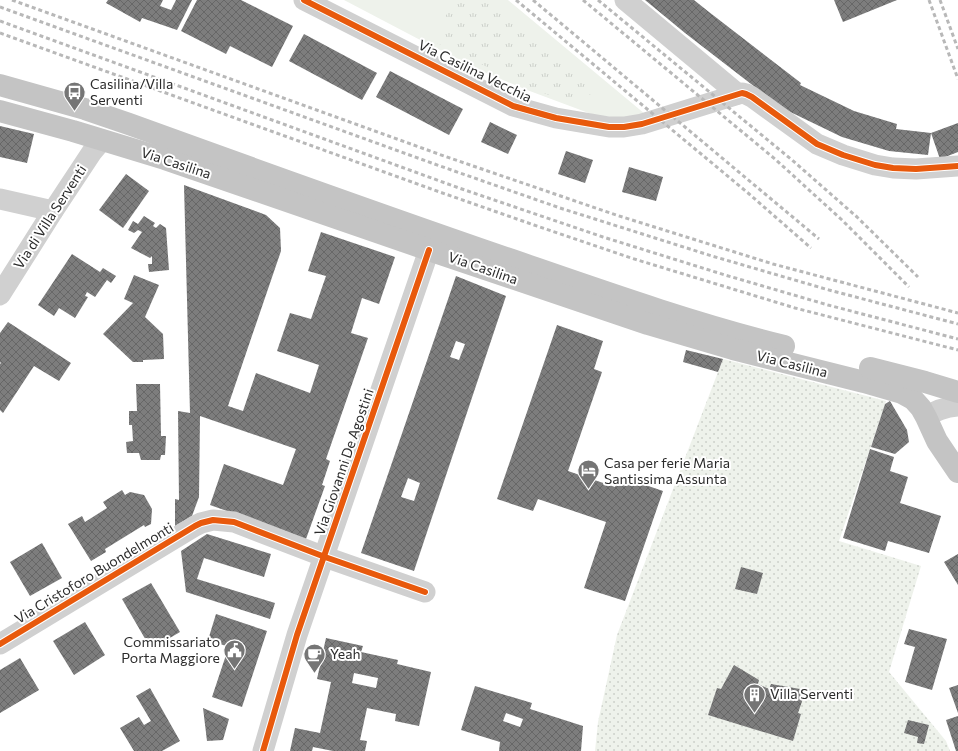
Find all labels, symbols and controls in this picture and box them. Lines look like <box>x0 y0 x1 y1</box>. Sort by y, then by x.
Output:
street label: Via Casilina Vecchia <box>416 36 535 105</box>
place label: Casilina/Villa Serventi <box>90 75 173 108</box>
bus stop icon: Casilina/Villa Serventi <box>62 79 88 112</box>
street label: Via Casilina <box>139 143 213 182</box>
street label: Via di Villa Serventi <box>10 161 90 272</box>
street label: Via Casilina <box>446 248 520 287</box>
street label: Via Casilina <box>755 346 829 381</box>
street label: Via Giovanni De Agostini <box>310 386 377 538</box>
place label: Casa per ferie Maria Santissima Assunta <box>604 454 730 487</box>
hotel icon: Casa per ferie Maria Santissima Assunta <box>575 458 601 491</box>
street label: Via Cristoforo Buondelmonti <box>11 518 176 627</box>
place label: Commissariato Porta Maggiore <box>121 633 220 666</box>
public building icon: Commissariato Porta Maggiore <box>222 637 248 670</box>
cafe icon: Yeah <box>302 641 328 674</box>
place label: Yeah <box>330 645 361 662</box>
building icon: Villa Serventi <box>742 681 768 714</box>
place label: Villa Serventi <box>770 685 853 702</box>

